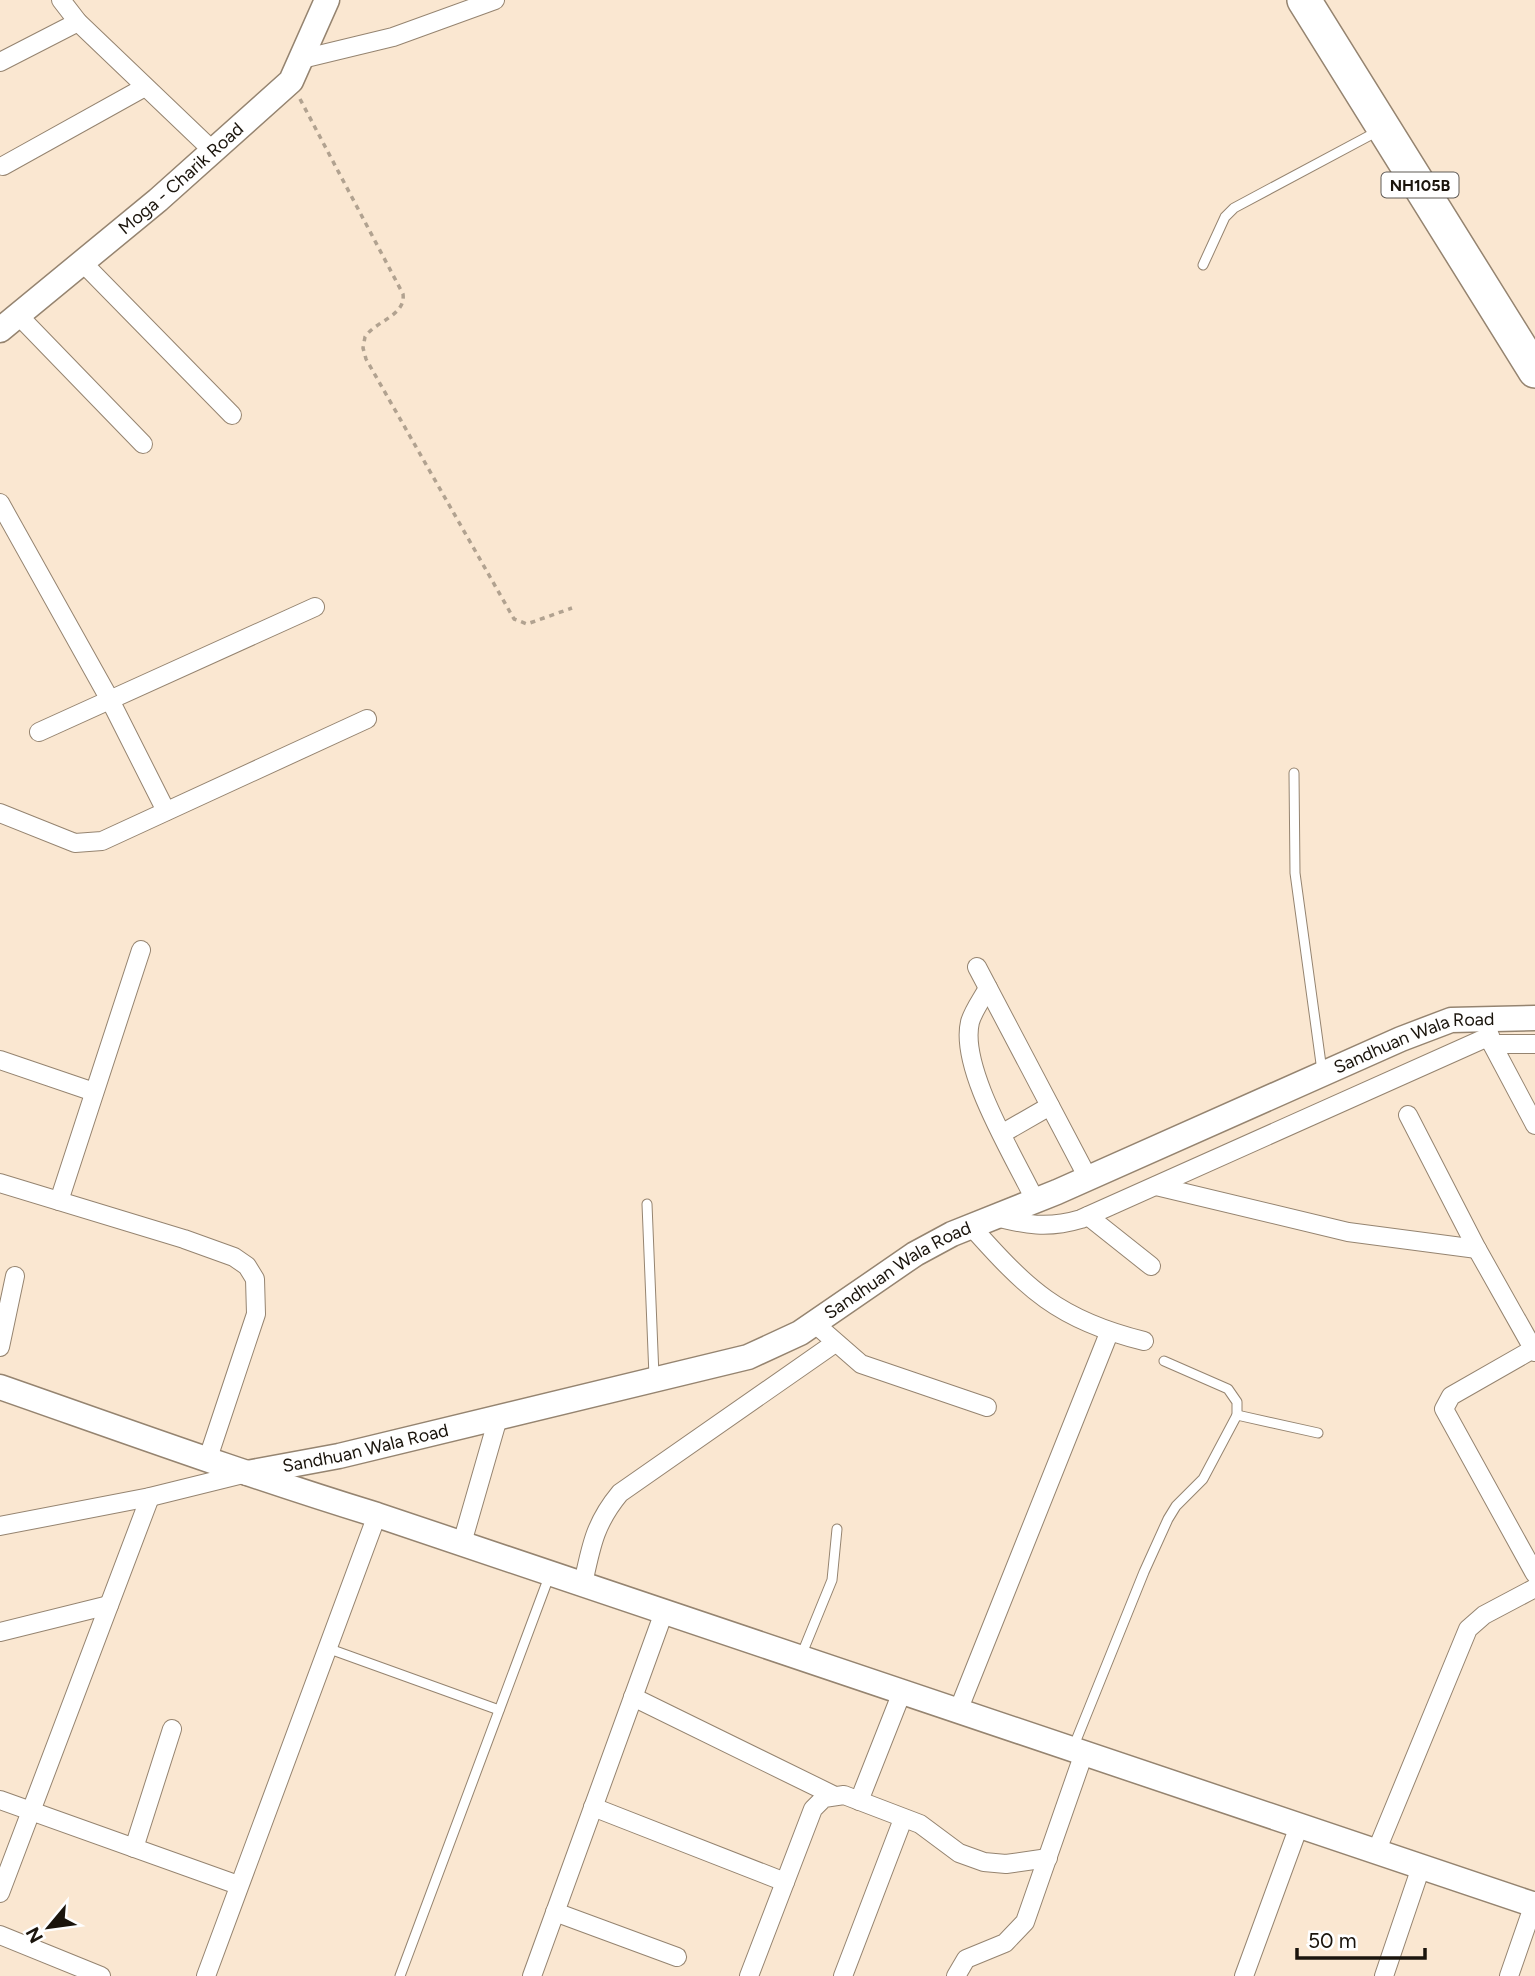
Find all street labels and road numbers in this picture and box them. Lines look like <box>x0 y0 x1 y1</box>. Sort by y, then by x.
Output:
street label: Moga - Charik Road <box>114 118 248 239</box>
road number: NH105B <box>1382 172 1458 197</box>
street label: Sandhuan Wala Road <box>1330 1008 1495 1079</box>
street label: Sandhuan Wala Road <box>820 1217 974 1324</box>
street label: Sandhuan Wala Road <box>281 1419 451 1477</box>

